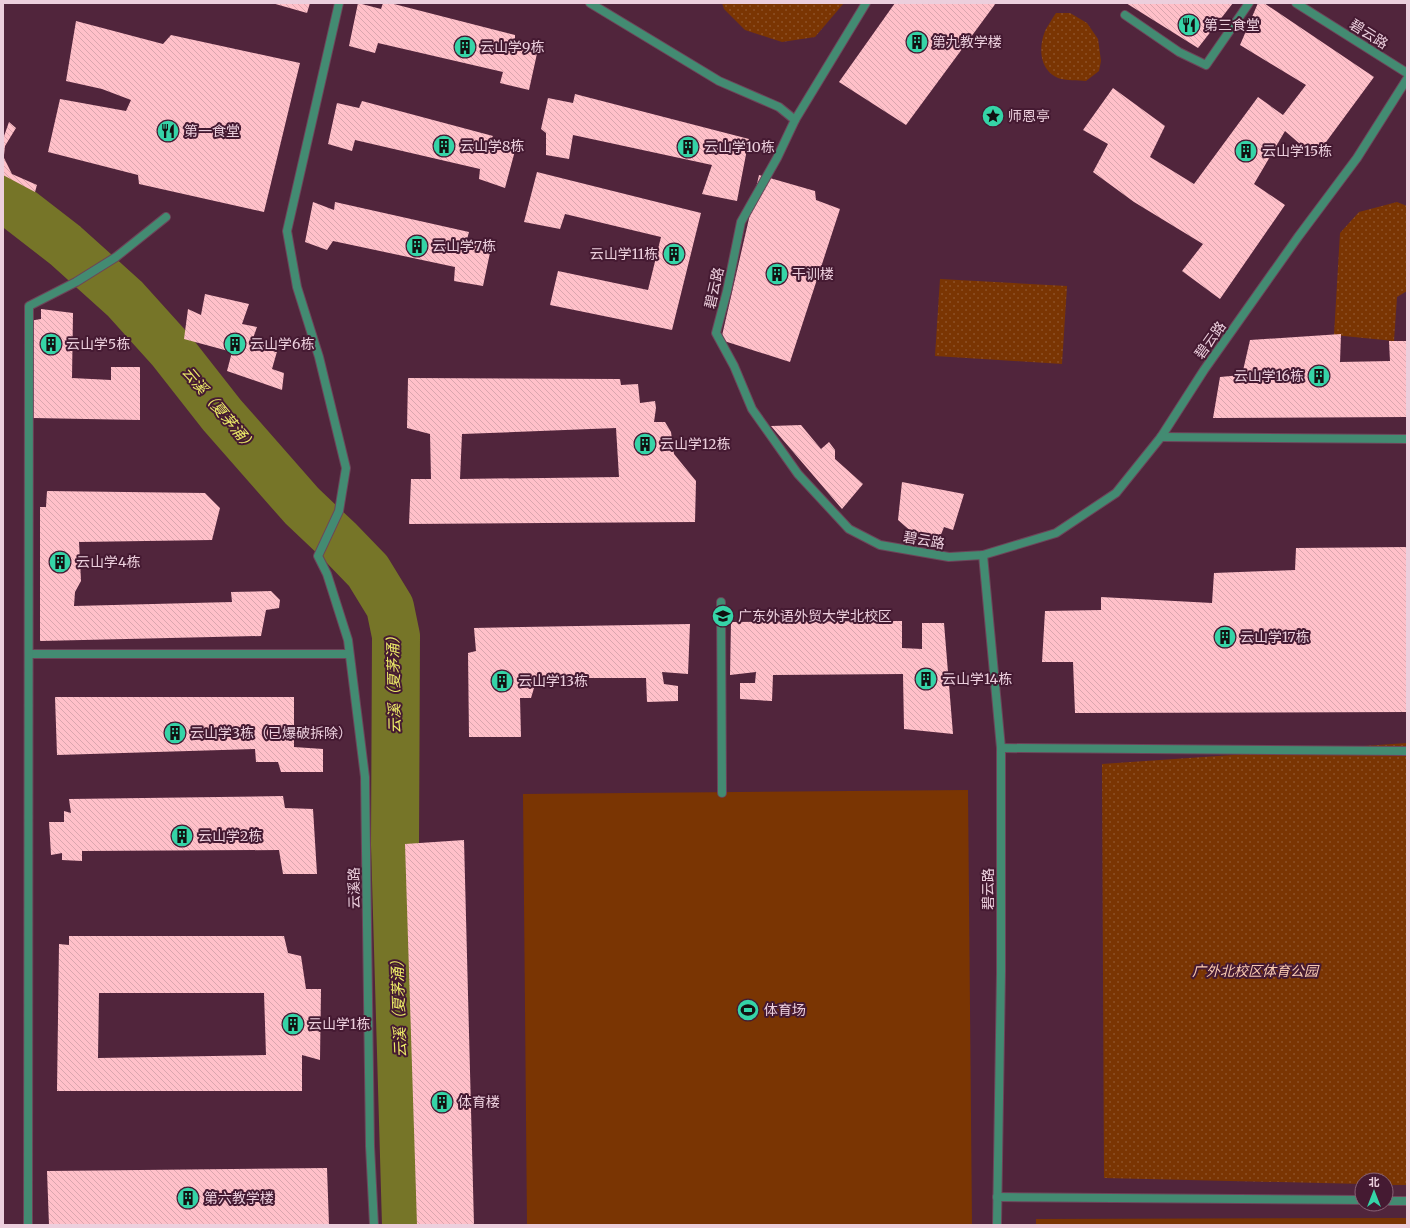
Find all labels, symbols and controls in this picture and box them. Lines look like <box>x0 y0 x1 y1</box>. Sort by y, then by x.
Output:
restaurant icon: 第三食堂 <box>1176 12 1202 38</box>
street label: 碧云路 <box>1346 15 1392 53</box>
place label: 第三食堂 <box>1204 16 1260 34</box>
building icon: 第九教学楼 <box>904 29 930 55</box>
place label: 第九教学楼 <box>932 33 1002 51</box>
building icon: 云山学9栋 <box>452 34 478 60</box>
place label: 云山学9栋 <box>480 38 544 56</box>
place icon: 师恩亭 <box>980 103 1006 129</box>
place label: 师恩亭 <box>1008 107 1050 125</box>
restaurant icon: 第一食堂 <box>155 118 181 144</box>
place label: 第一食堂 <box>184 122 240 140</box>
building icon: 云山学8栋 <box>431 133 457 159</box>
building icon: 云山学10栋 <box>675 134 701 160</box>
place label: 云山学8栋 <box>460 137 524 155</box>
place label: 云山学10栋 <box>704 138 775 156</box>
building icon: 云山学15栋 <box>1233 138 1259 164</box>
place label: 云山学15栋 <box>1262 142 1332 160</box>
building icon: 云山学7栋 <box>404 233 430 259</box>
place label: 云山学7栋 <box>432 237 496 255</box>
building icon: 云山学11栋 <box>661 241 687 267</box>
place label: 云山学11栋 <box>590 245 658 263</box>
building icon: 干训楼 <box>764 261 790 287</box>
place label: 干训楼 <box>792 265 834 283</box>
street label: 碧云路 <box>701 266 727 310</box>
street label: 碧云路 <box>1190 318 1230 362</box>
building icon: 云山学5栋 <box>38 331 64 357</box>
building icon: 云山学6栋 <box>222 331 248 357</box>
place label: 云山学5栋 <box>66 335 130 353</box>
place label: 云山学6栋 <box>250 335 314 353</box>
water label: 云溪（夏茅涌） <box>178 362 260 455</box>
building icon: 云山学16栋 <box>1306 363 1332 389</box>
place label: 云山学16栋 <box>1234 367 1304 385</box>
building icon: 云山学12栋 <box>632 431 658 457</box>
place label: 云山学12栋 <box>660 435 730 453</box>
street label: 碧云路 <box>902 527 946 553</box>
building icon: 云山学4栋 <box>47 549 73 575</box>
place label: 云山学4栋 <box>76 553 141 571</box>
school or university icon: 广东外语外贸大学北校区 <box>710 603 736 629</box>
place label: 广东外语外贸大学北校区 <box>738 607 892 625</box>
building icon: 云山学17栋 <box>1212 624 1238 650</box>
water label: 云溪（夏茅涌） <box>383 628 404 734</box>
place label: 云山学17栋 <box>1240 628 1310 646</box>
building icon: 云山学14栋 <box>913 666 939 692</box>
building icon: 云山学13栋 <box>489 668 515 694</box>
place label: 云山学14栋 <box>942 670 1012 688</box>
place label: 云山学13栋 <box>518 672 588 690</box>
building icon: 云山学3栋（已爆破拆除） <box>162 720 188 746</box>
place label: 云山学3栋（已爆破拆除） <box>190 724 352 742</box>
building icon: 云山学2栋 <box>169 823 195 849</box>
place label: 云山学2栋 <box>198 827 262 845</box>
street label: 云溪路 <box>345 867 363 909</box>
street label: 碧云路 <box>979 868 997 910</box>
water label: 云溪（夏茅涌） <box>387 952 410 1058</box>
park label: 广外北校区体育公园 <box>1192 962 1320 980</box>
sports icon: 体育场 <box>735 997 761 1023</box>
place label: 体育场 <box>764 1001 806 1019</box>
building icon: 云山学1栋 <box>280 1011 306 1037</box>
place label: 云山学1栋 <box>308 1015 370 1033</box>
building icon: 体育楼 <box>429 1089 455 1115</box>
place label: 体育楼 <box>458 1093 500 1111</box>
north arrow <box>1354 1172 1394 1212</box>
text: 北 <box>1369 1175 1380 1189</box>
building icon: 第六教学楼 <box>175 1185 201 1211</box>
place label: 第六教学楼 <box>204 1189 274 1207</box>

